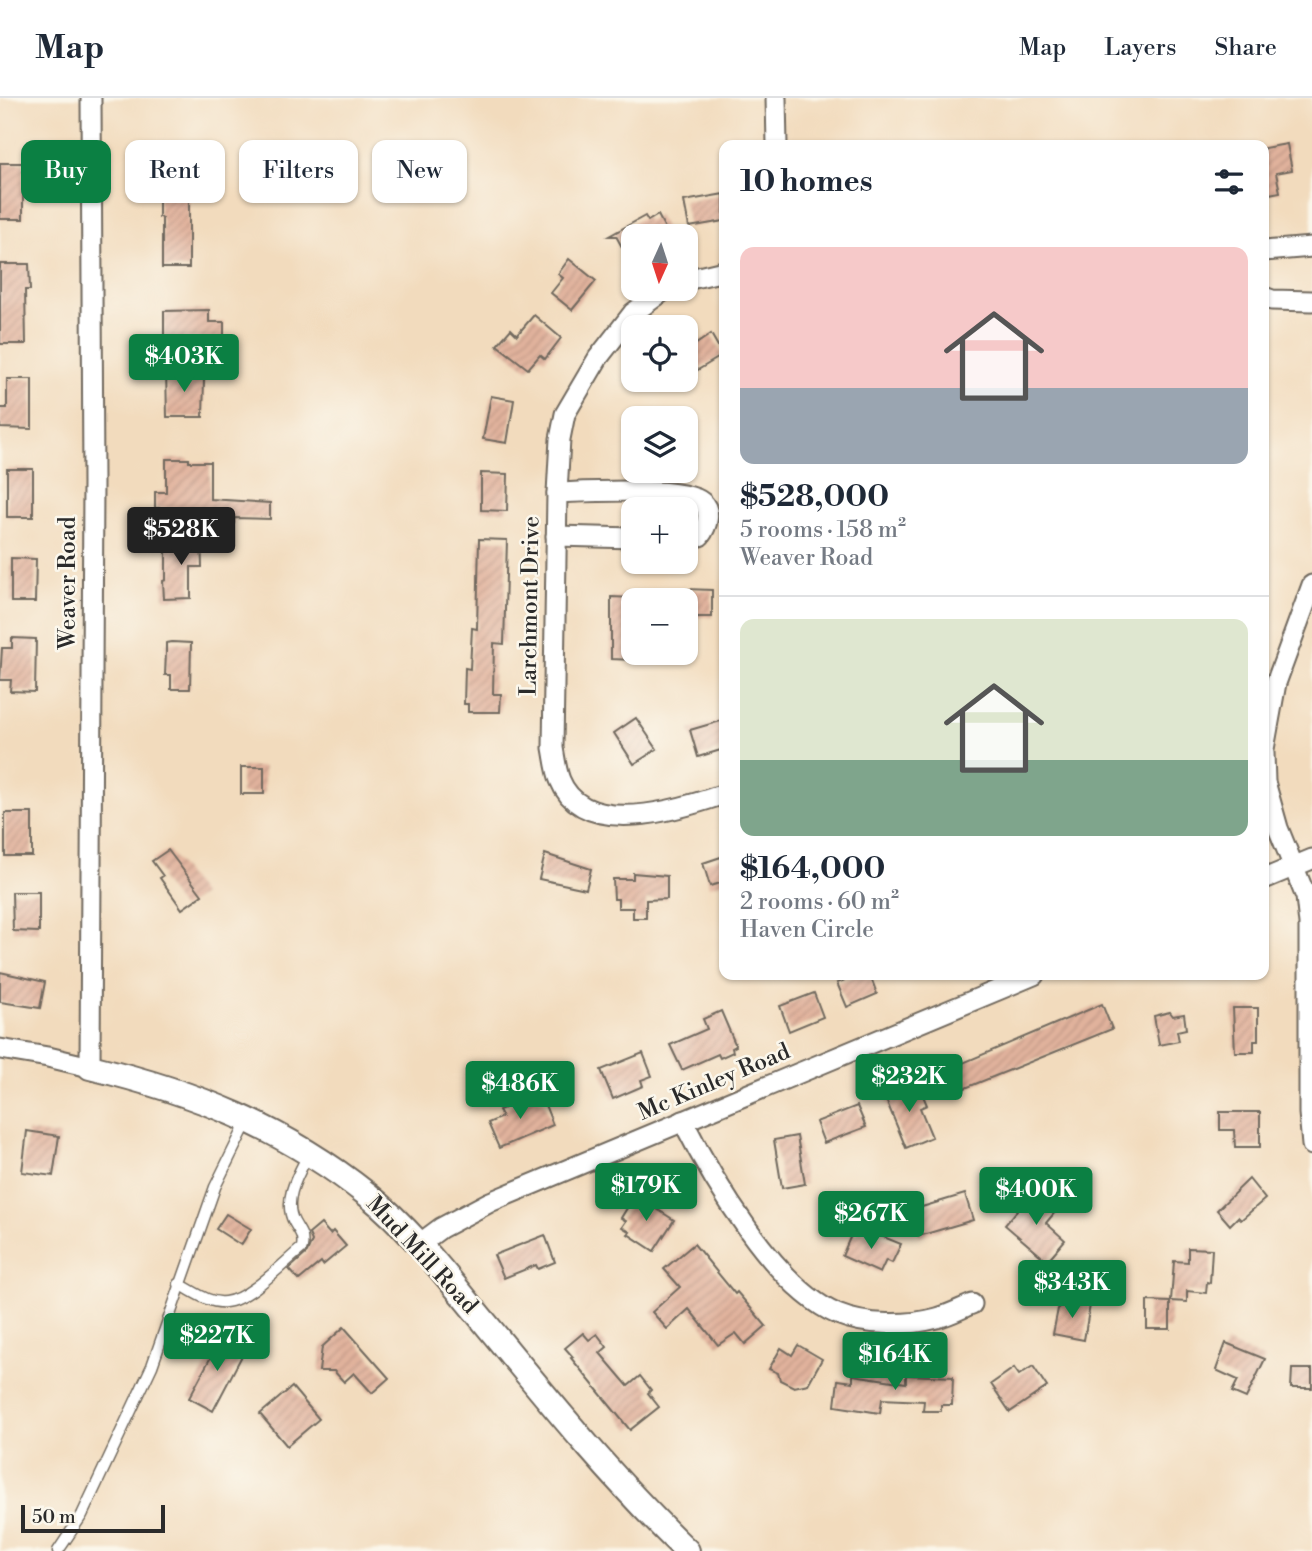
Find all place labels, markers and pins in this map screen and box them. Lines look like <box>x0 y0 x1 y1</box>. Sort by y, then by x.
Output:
pin: $403K <box>135 334 233 394</box>
pin: $528K <box>132 508 230 567</box>
pin: $232K <box>860 1054 958 1114</box>
pin: $486K <box>471 1062 569 1121</box>
pin: $179K <box>597 1164 695 1223</box>
pin: $400K <box>987 1168 1085 1227</box>
pin: $267K <box>822 1192 920 1251</box>
pin: $343K <box>1023 1260 1121 1320</box>
pin: $227K <box>168 1314 266 1373</box>
pin: $164K <box>846 1332 944 1392</box>

